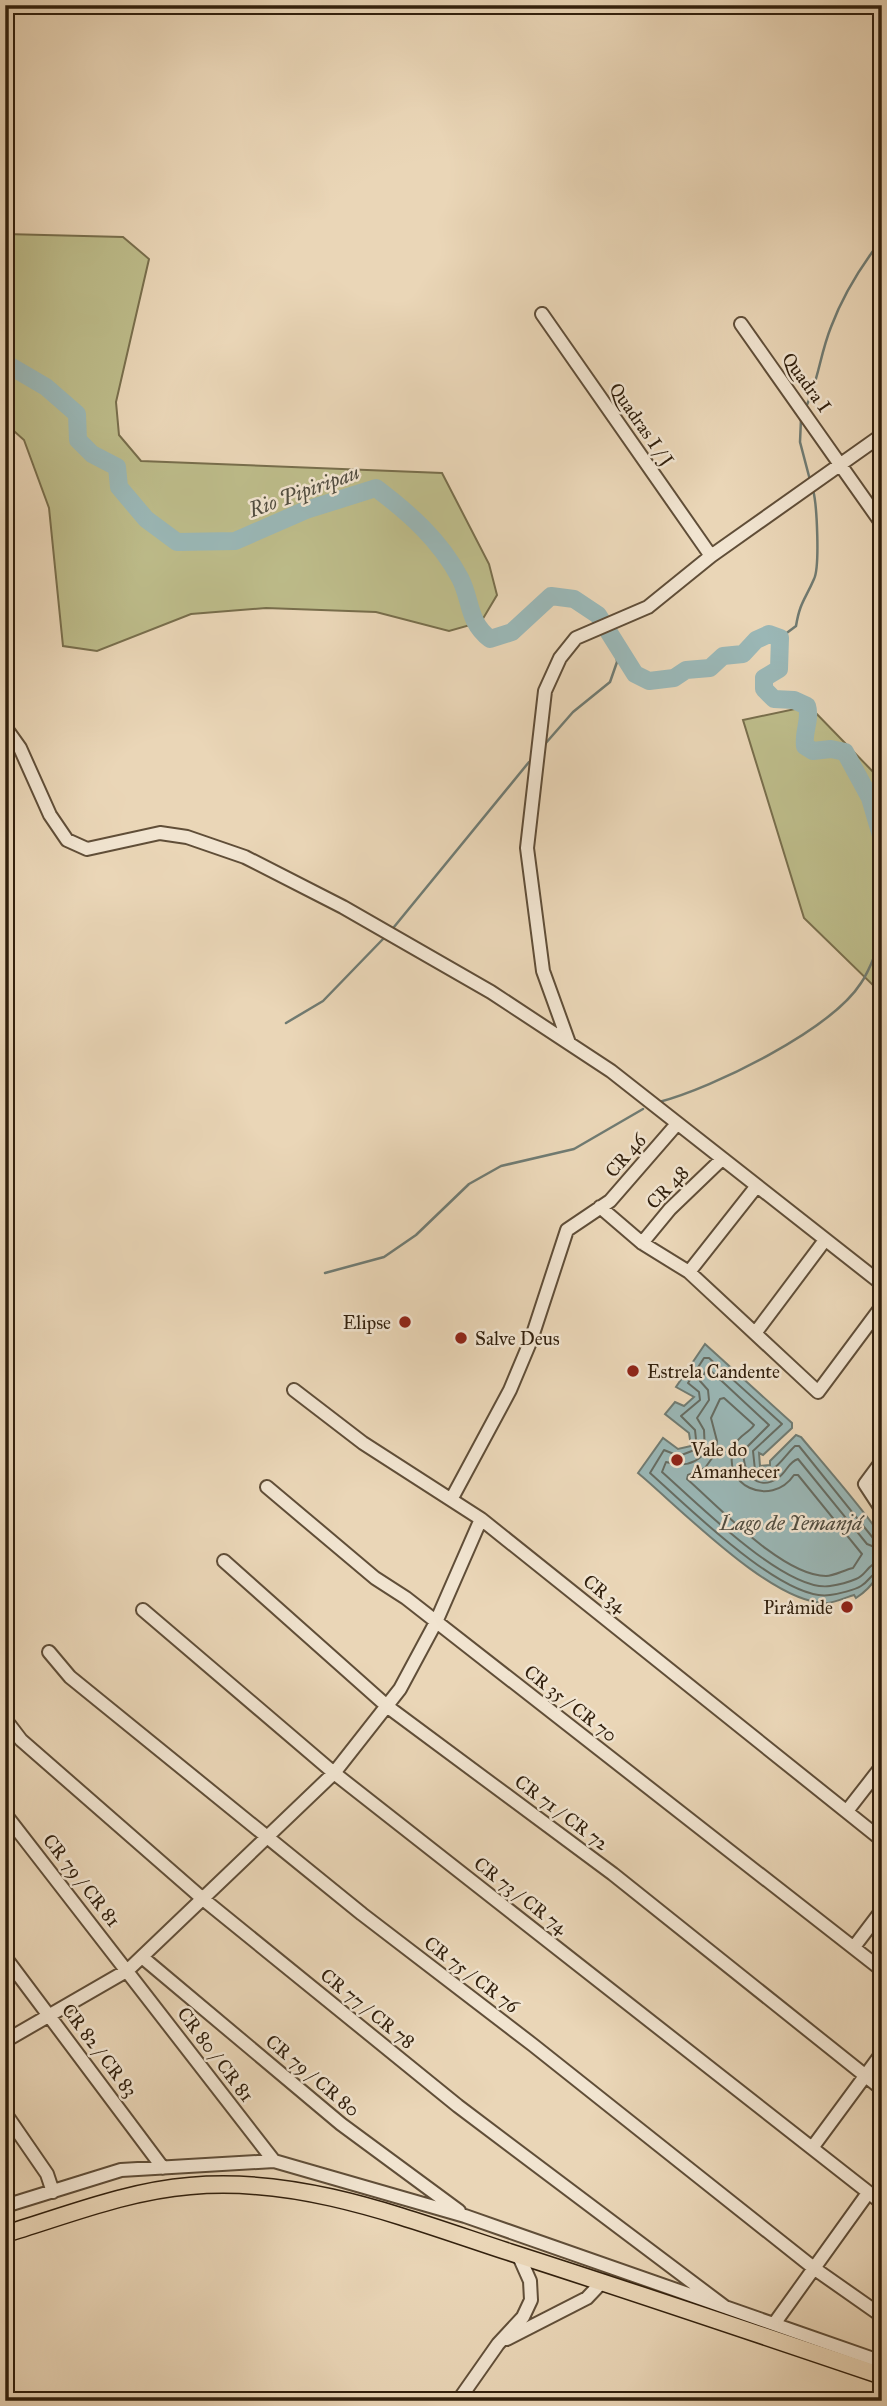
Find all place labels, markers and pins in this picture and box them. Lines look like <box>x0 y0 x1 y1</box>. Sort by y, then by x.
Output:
place label: Elipse <box>343 1311 391 1334</box>
marker: Elipse <box>397 1314 413 1330</box>
place label: Salve Deus <box>475 1327 560 1350</box>
marker: Salve Deus <box>453 1330 469 1346</box>
place label: Estrela Candente <box>647 1360 780 1383</box>
marker: Estrela Candente <box>625 1363 641 1379</box>
place label: Vale do Amanhecer <box>690 1438 780 1483</box>
marker: Vale do Amanhecer <box>669 1452 685 1468</box>
place label: Pirâmide <box>763 1596 833 1619</box>
marker: Pirâmide <box>839 1599 855 1615</box>

